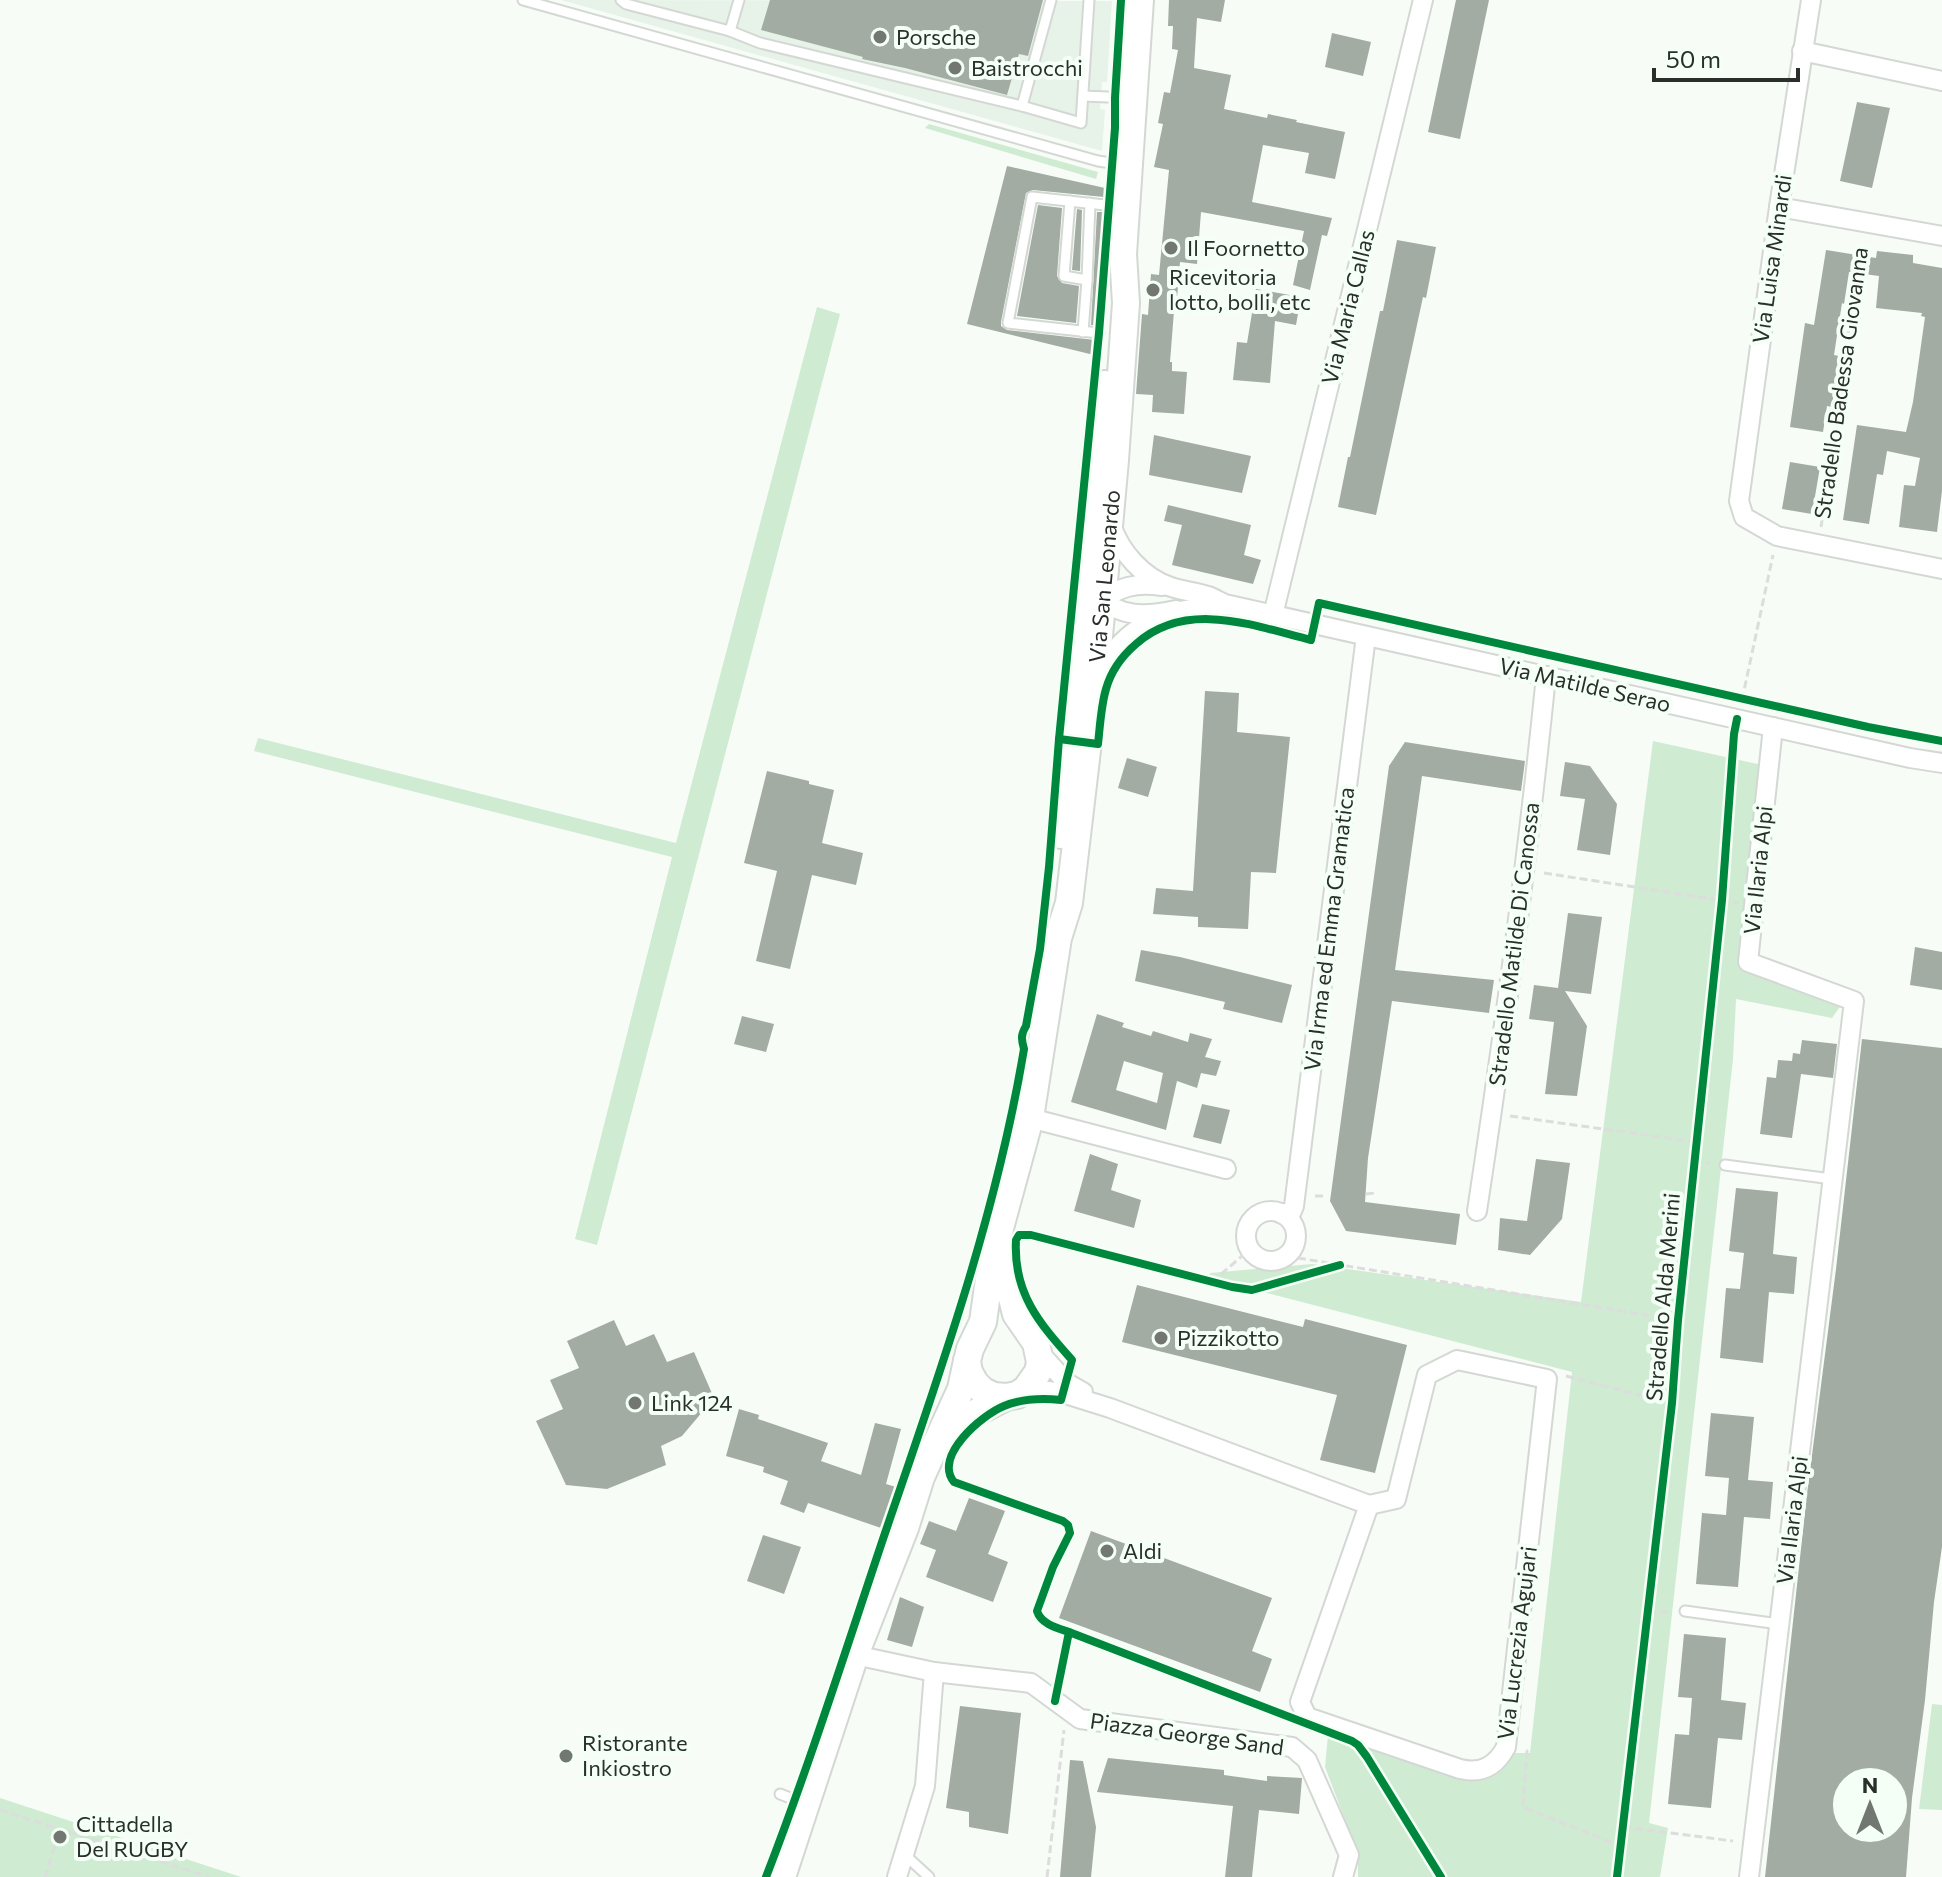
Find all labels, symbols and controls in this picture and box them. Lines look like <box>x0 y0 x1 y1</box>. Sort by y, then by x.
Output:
place label: Porsche <box>896 23 976 50</box>
marker: Porsche <box>871 28 889 46</box>
scale bar <box>1654 32 1798 82</box>
text: 50 m <box>1666 44 1721 73</box>
place label: Baistrocchi <box>971 54 1083 81</box>
marker: Baistrocchi <box>946 59 964 77</box>
street label: Via Luisa Minardi <box>1746 173 1797 345</box>
street label: Via Maria Callas <box>1315 227 1380 387</box>
place label: Il Foornetto <box>1187 234 1305 261</box>
marker: Il Foornetto <box>1162 239 1180 257</box>
street label: Stradello Badessa Giovanna <box>1808 245 1873 521</box>
place label: Ricevitoria lotto, bolli, etc <box>1169 263 1311 315</box>
marker: Ricevitoria lotto, bolli, etc <box>1144 281 1162 299</box>
street label: Via San Leonardo <box>1083 489 1125 664</box>
street label: Via Matilde Serao <box>1497 652 1674 717</box>
street label: Via Irma ed Emma Gramatica <box>1298 785 1359 1073</box>
street label: Stradello Matilde Di Canossa <box>1483 801 1544 1087</box>
street label: Via Ilaria Alpi <box>1737 804 1778 936</box>
street label: Stradello Alda Merini <box>1640 1192 1685 1402</box>
place label: Pizzikotto <box>1177 1324 1279 1351</box>
marker: Pizzikotto <box>1152 1329 1170 1347</box>
place label: Link 124 <box>651 1389 732 1416</box>
marker: Link 124 <box>626 1394 644 1412</box>
street label: Via Ilaria Alpi <box>1770 1454 1813 1586</box>
place label: Aldi <box>1123 1537 1162 1564</box>
marker: Aldi <box>1098 1542 1116 1560</box>
street label: Via Lucrezia Agujari <box>1491 1545 1542 1741</box>
street label: Piazza George Sand <box>1088 1707 1286 1760</box>
place label: Ristorante Inkiostro <box>582 1729 688 1781</box>
marker: Ristorante Inkiostro <box>557 1747 575 1765</box>
north arrow <box>1830 1765 1910 1845</box>
text: N <box>1862 1771 1878 1798</box>
place label: Cittadella Del RUGBY <box>76 1810 188 1862</box>
marker: Cittadella Del RUGBY <box>51 1828 69 1846</box>

